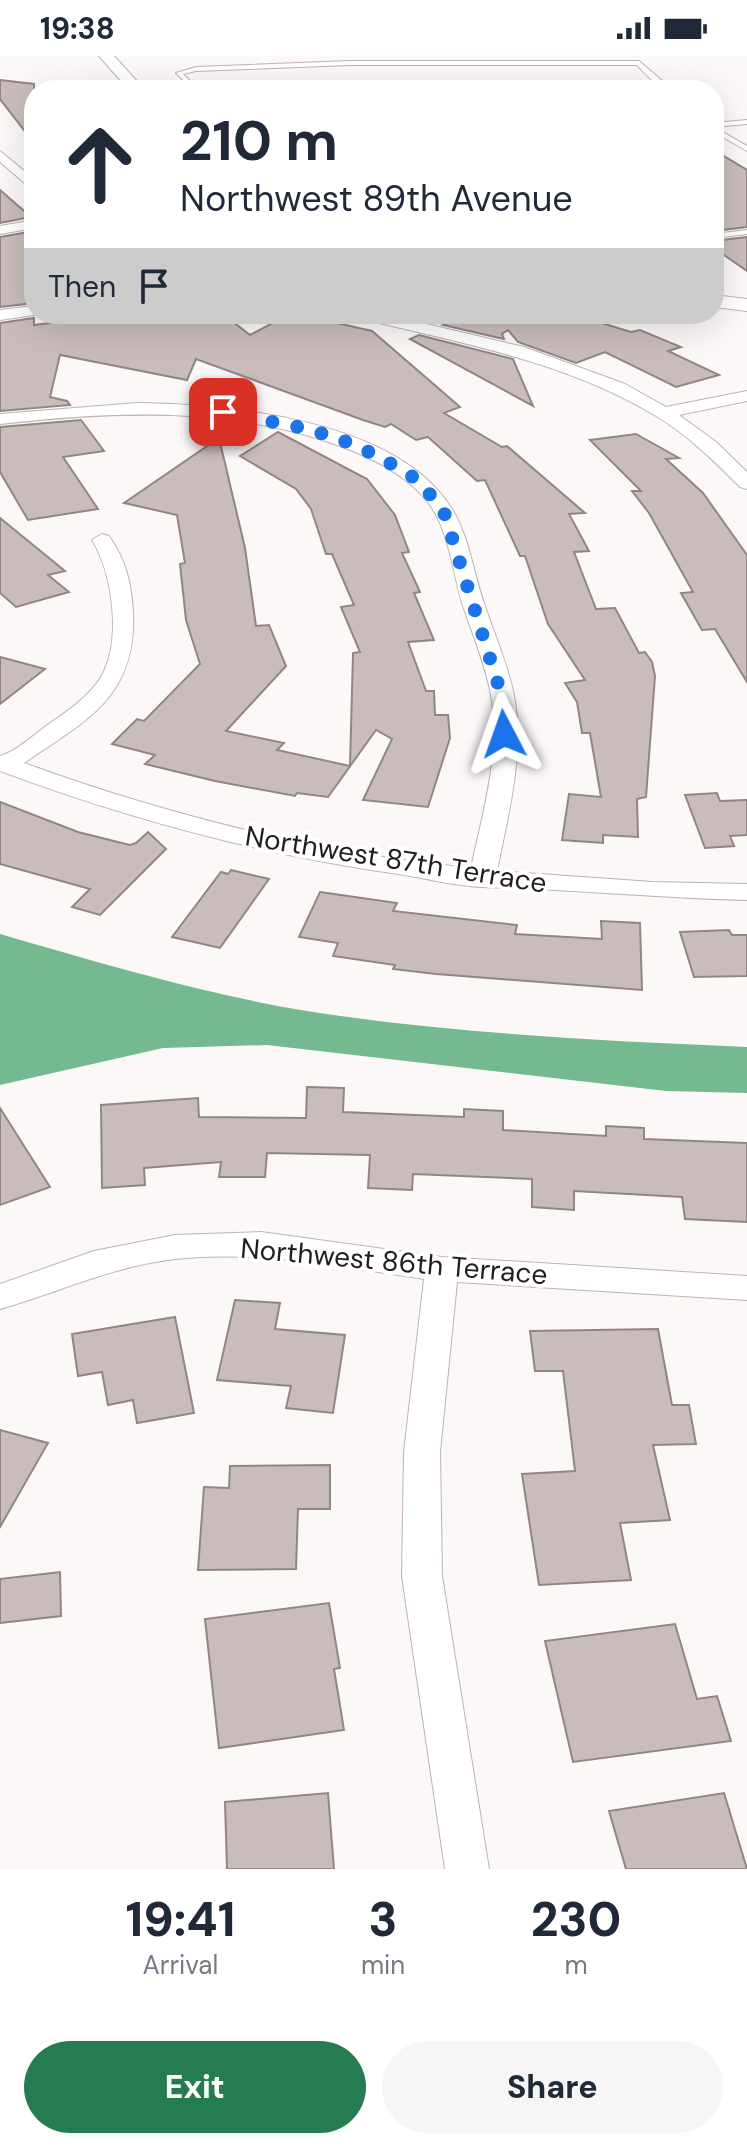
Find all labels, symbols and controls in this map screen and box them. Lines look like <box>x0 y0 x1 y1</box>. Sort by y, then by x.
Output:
text: 19:38 <box>40 9 115 48</box>
text: 210 m <box>180 104 338 177</box>
icon: ahead <box>48 112 152 216</box>
text: Northwest 89th Avenue <box>180 175 573 222</box>
icon: arrive <box>132 264 176 308</box>
text: Then <box>48 267 116 306</box>
pin <box>189 378 257 446</box>
icon: arrive <box>201 390 245 434</box>
position arrow <box>462 692 546 776</box>
street label: Northwest 87th Terrace <box>243 817 549 902</box>
street label: Northwest 86th Terrace <box>239 1230 549 1293</box>
text: 19:41 <box>126 1888 235 1951</box>
text: 3 <box>369 1888 398 1951</box>
text: 230 <box>531 1888 621 1951</box>
text: Arrival <box>143 1948 218 1982</box>
text: min <box>361 1948 405 1982</box>
text: m <box>565 1948 588 1982</box>
button: Exit <box>24 2041 366 2133</box>
button: Share <box>382 2041 723 2133</box>

